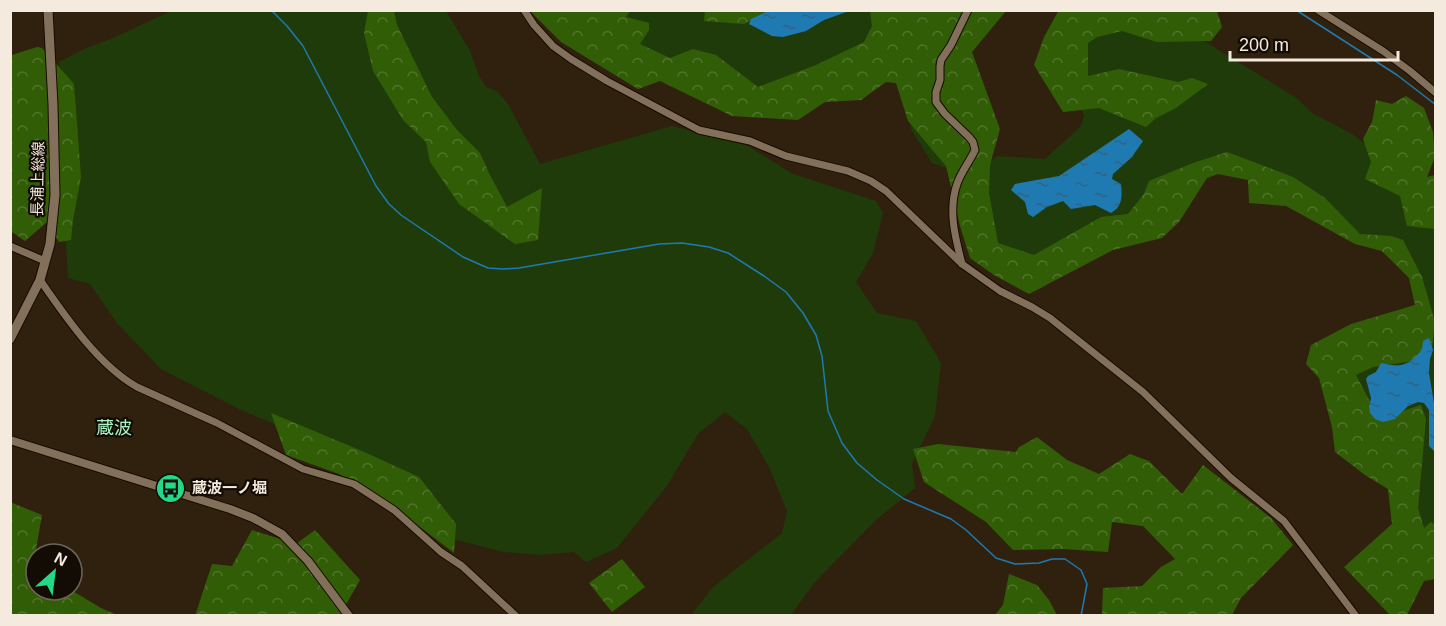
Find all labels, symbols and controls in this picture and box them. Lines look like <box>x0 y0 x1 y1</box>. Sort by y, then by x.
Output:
scale bar <box>1230 24 1398 62</box>
text: 200 m <box>1239 35 1289 55</box>
street label: 長浦上総線 <box>28 141 47 217</box>
district label: 蔵波 <box>96 418 132 438</box>
bus stop icon: 蔵波一ノ堀 <box>155 472 187 504</box>
place label: 蔵波一ノ堀 <box>192 479 267 496</box>
north arrow <box>24 542 84 602</box>
text: N <box>52 549 70 569</box>

